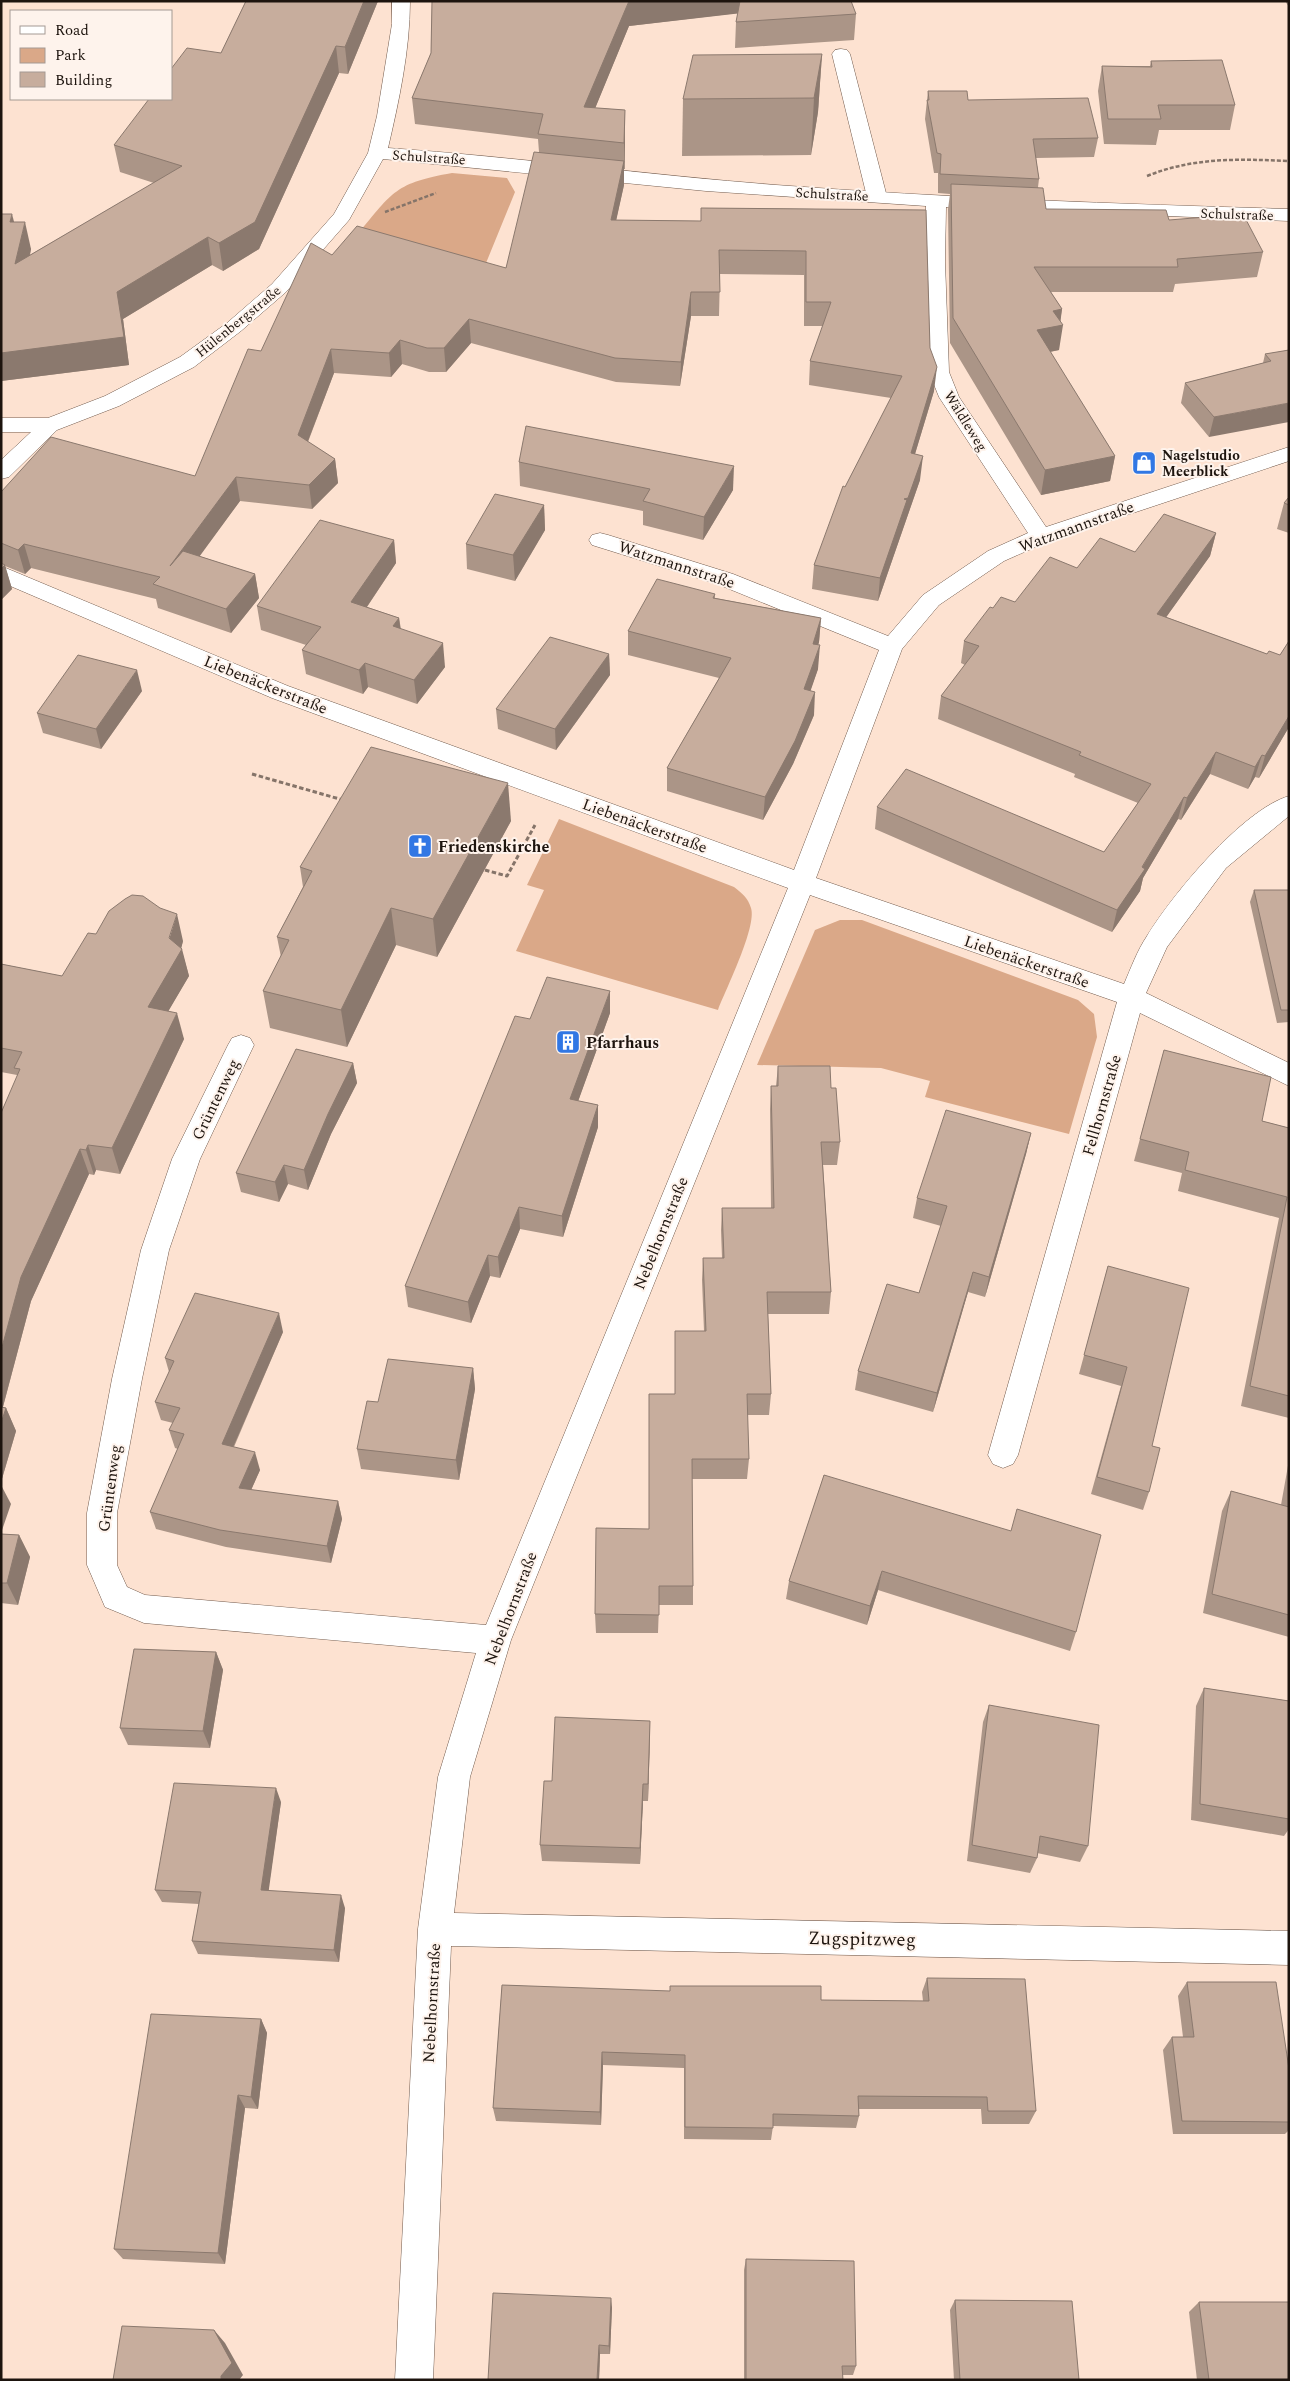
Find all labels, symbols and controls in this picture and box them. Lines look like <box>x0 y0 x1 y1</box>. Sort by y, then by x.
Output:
legend <box>10 10 172 100</box>
text: Road <box>55 19 89 42</box>
text: Park <box>55 44 86 67</box>
text: Building <box>55 69 112 92</box>
street label: Schulstraße <box>392 144 466 171</box>
street label: Schulstraße <box>795 182 869 207</box>
street label: Schulstraße <box>1200 203 1274 226</box>
street label: Hülenbergstraße <box>191 280 286 362</box>
street label: Wäldleweg <box>939 387 993 456</box>
place label: Nagelstudio Meerblick <box>1162 445 1240 482</box>
shop icon: Nagelstudio Meerblick <box>1131 450 1157 476</box>
street label: Watzmannstraße <box>1015 495 1137 559</box>
street label: Watzmannstraße <box>615 535 738 595</box>
street label: Liebenäckerstraße <box>200 649 331 721</box>
street label: Liebenäckerstraße <box>579 792 710 860</box>
church icon: Friedenskirche <box>407 833 433 859</box>
place label: Friedenskirche <box>438 835 549 859</box>
street label: Liebenäckerstraße <box>961 929 1093 995</box>
building icon: Pfarrhaus <box>555 1029 581 1055</box>
place label: Pfarrhaus <box>586 1031 659 1055</box>
street label: Fellhornstraße <box>1076 1052 1128 1159</box>
street label: Grüntenweg <box>186 1055 246 1144</box>
street label: Nebelhornstraße <box>627 1173 695 1293</box>
street label: Grüntenweg <box>92 1443 128 1533</box>
street label: Nebelhornstraße <box>478 1548 544 1669</box>
street label: Zugspitzweg <box>808 1924 916 1955</box>
street label: Nebelhornstraße <box>417 1943 447 2064</box>

